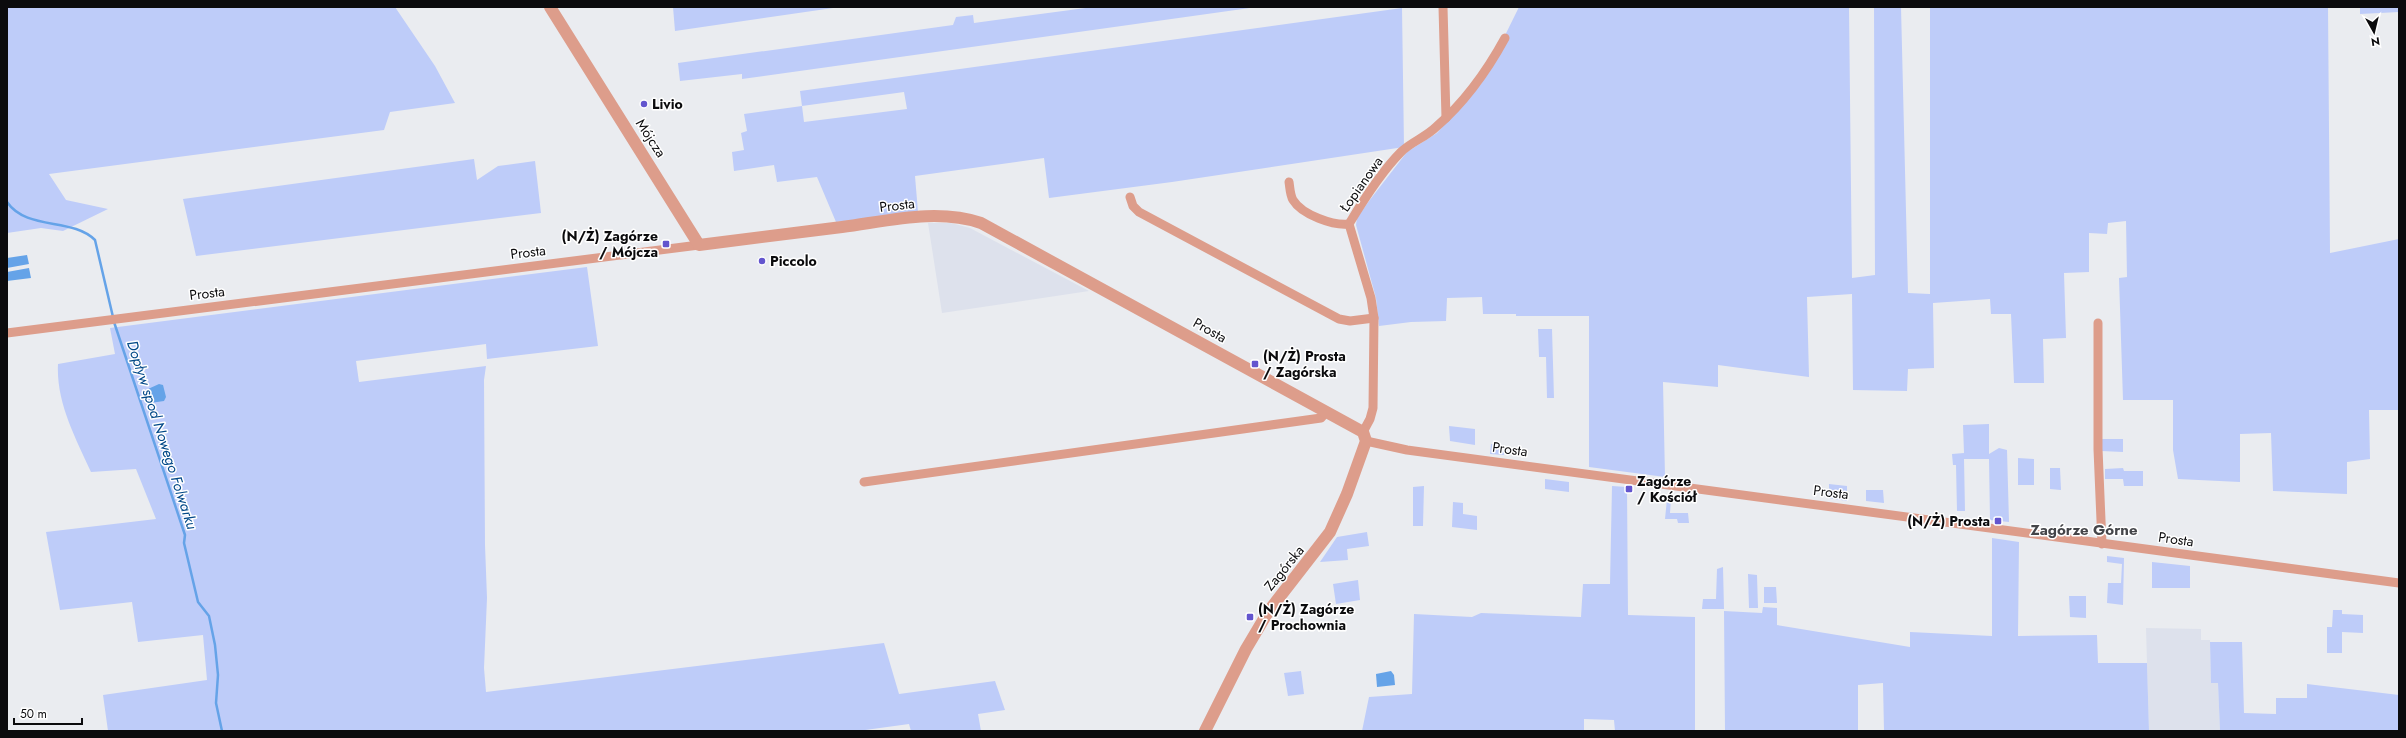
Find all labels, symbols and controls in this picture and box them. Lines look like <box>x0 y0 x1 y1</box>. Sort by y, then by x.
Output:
north arrow <box>2354 12 2394 52</box>
text: N <box>2370 33 2381 50</box>
place label: Livio <box>652 94 683 114</box>
marker: Livio <box>639 99 649 109</box>
street label: Mójcza <box>631 115 671 161</box>
street label: Łopianowa <box>1334 152 1387 216</box>
street label: Prosta <box>878 193 916 217</box>
place label: (N/Ż) Zagórze / Mójcza <box>562 226 658 262</box>
marker: (N/Ż) Zagórze / Mójcza <box>661 239 671 249</box>
street label: Prosta <box>509 240 547 264</box>
place label: Piccolo <box>770 251 817 271</box>
marker: Piccolo <box>757 256 767 266</box>
street label: Prosta <box>188 281 226 305</box>
street label: Prosta <box>1190 313 1230 347</box>
water label: Dopływ spod Nowego Folwarku <box>121 338 203 533</box>
place label: (N/Ż) Prosta / Zagórska <box>1263 346 1346 382</box>
marker: (N/Ż) Prosta / Zagórska <box>1250 359 1260 369</box>
street label: Prosta <box>1491 437 1529 461</box>
place label: Zagórze / Kościół <box>1637 471 1698 507</box>
street label: Prosta <box>1812 480 1850 504</box>
marker: Zagórze / Kościół <box>1624 484 1634 494</box>
place label: (N/Ż) Prosta <box>1907 511 1990 531</box>
marker: (N/Ż) Prosta <box>1993 516 2003 526</box>
district label: Zagórze Górne <box>2030 519 2138 541</box>
street label: Prosta <box>2157 527 2195 551</box>
street label: Zagórska <box>1259 541 1309 595</box>
place label: (N/Ż) Zagórze / Prochownia <box>1258 599 1354 635</box>
marker: (N/Ż) Zagórze / Prochownia <box>1245 612 1255 622</box>
scale bar <box>14 700 82 726</box>
text: 50 m <box>20 705 47 723</box>

